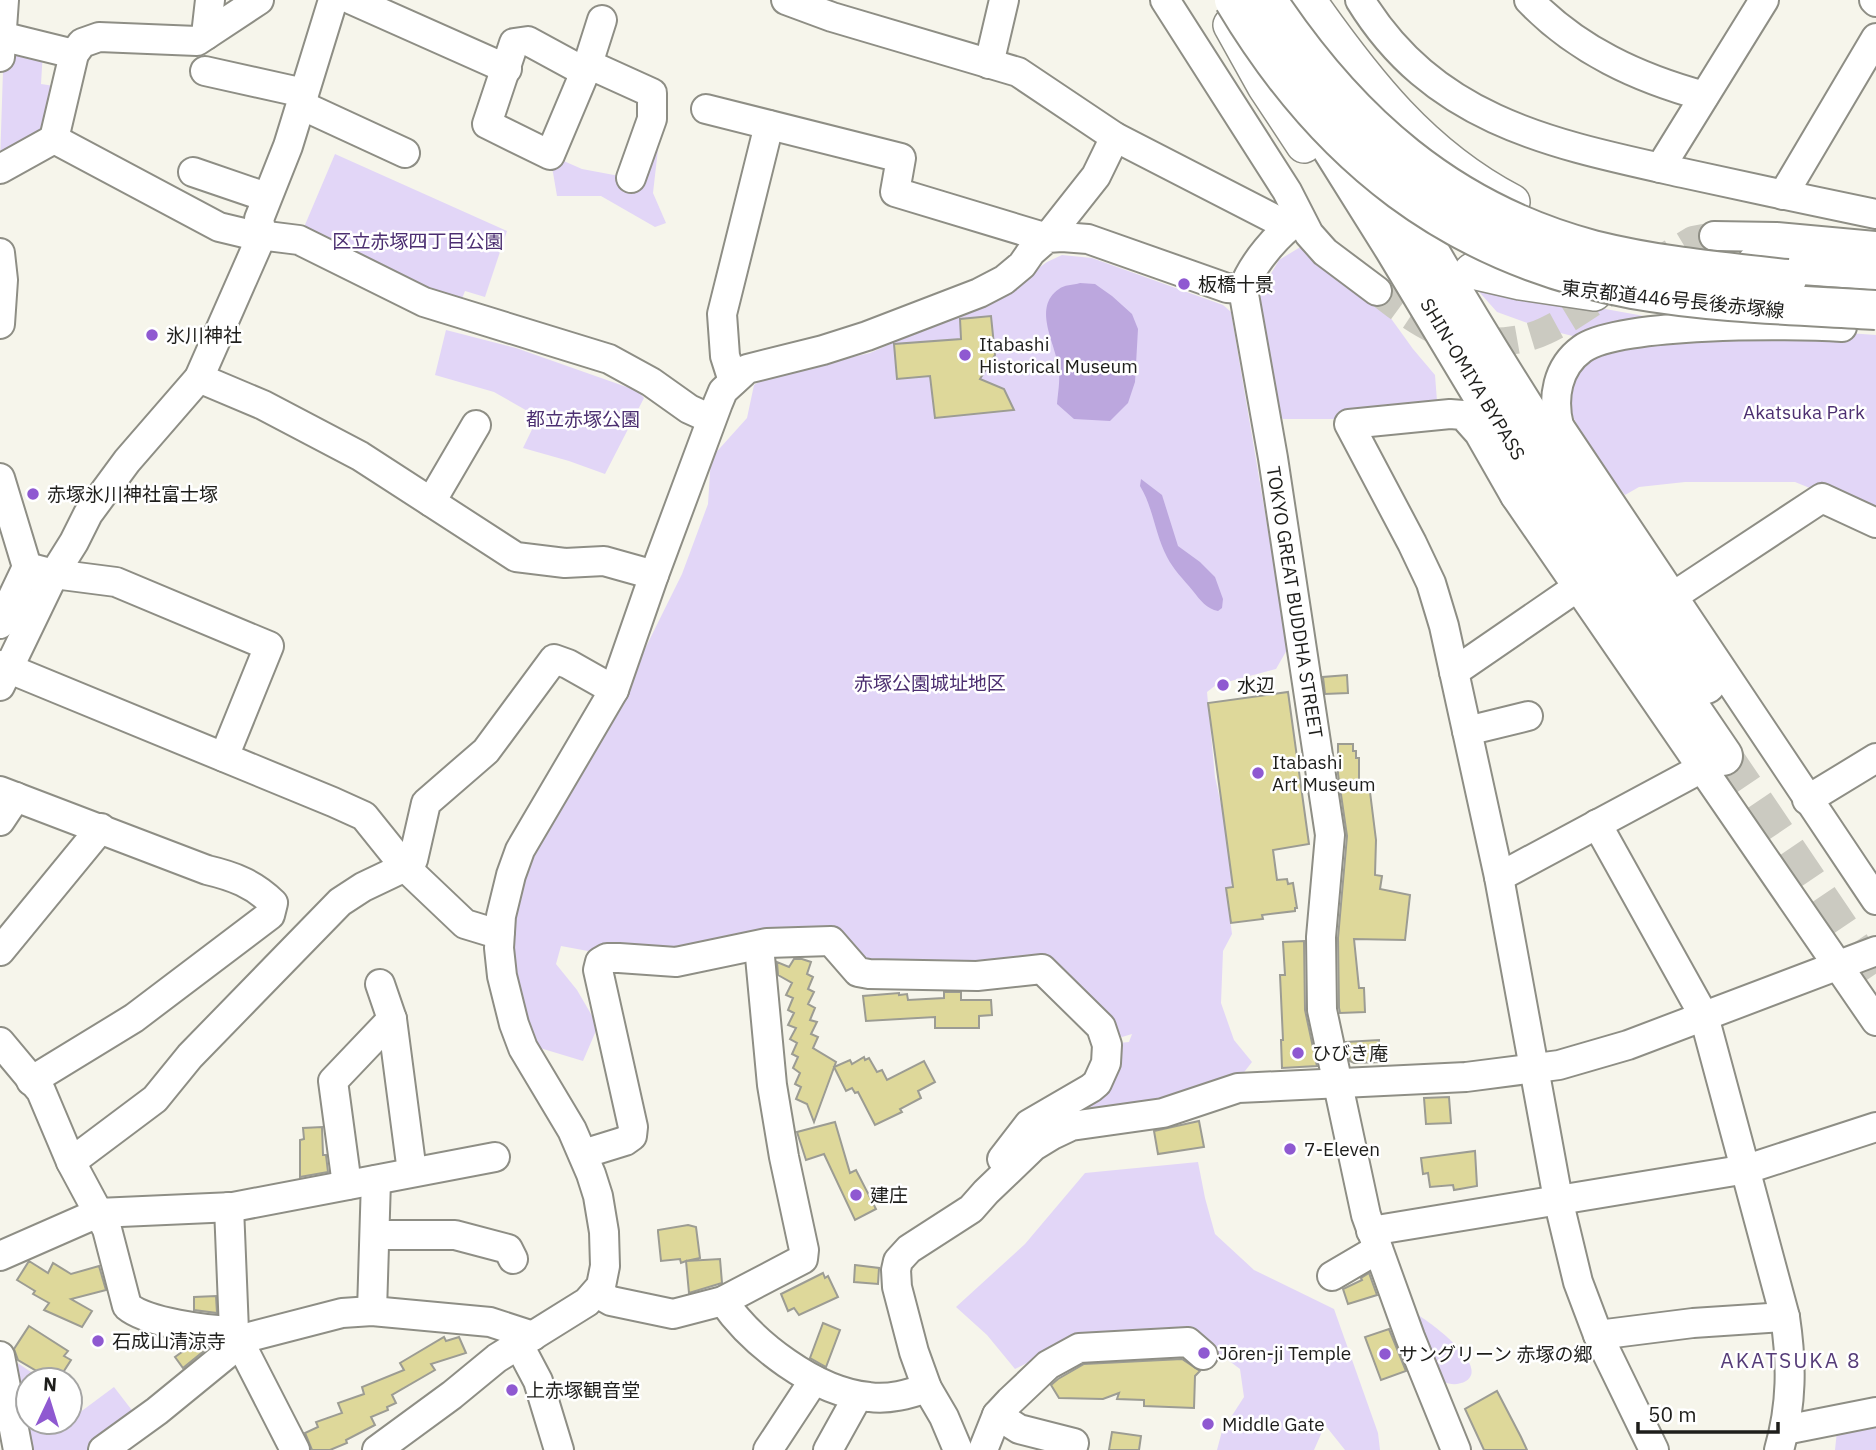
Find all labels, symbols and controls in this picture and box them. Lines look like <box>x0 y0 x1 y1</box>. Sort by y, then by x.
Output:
park label: 区立赤塚四丁目公園 <box>332 229 504 253</box>
place label: 板橋十景 <box>1198 272 1274 296</box>
street label: 東京都道446号長後赤塚線 <box>1560 275 1786 323</box>
marker: 板橋十景 <box>1176 276 1192 292</box>
street label: SHIN-OMIYA BYPASS <box>1415 294 1531 464</box>
place label: 氷川神社 <box>166 323 242 347</box>
marker: 氷川神社 <box>144 327 160 343</box>
place label: Itabashi Historical Museum <box>979 332 1138 378</box>
marker: Itabashi Historical Museum <box>957 347 973 363</box>
park label: Akatsuka Park <box>1743 400 1865 424</box>
park label: 都立赤塚公園 <box>526 407 640 431</box>
street label: TOKYO GREAT BUDDHA STREET <box>1262 464 1328 740</box>
place label: 赤塚氷川神社富士塚 <box>47 482 218 506</box>
marker: 赤塚氷川神社富士塚 <box>25 486 41 502</box>
park label: 赤塚公園城址地区 <box>854 671 1006 695</box>
place label: 水辺 <box>1237 673 1275 697</box>
marker: 水辺 <box>1215 677 1231 693</box>
place label: Itabashi Art Museum <box>1272 750 1376 796</box>
marker: Itabashi Art Museum <box>1250 765 1266 781</box>
place label: ひびき庵 <box>1312 1041 1388 1065</box>
marker: ひびき庵 <box>1290 1045 1306 1061</box>
place label: 7-Eleven <box>1304 1137 1380 1161</box>
marker: 7-Eleven <box>1282 1141 1298 1157</box>
place label: 建庄 <box>870 1183 908 1207</box>
marker: 建庄 <box>848 1187 864 1203</box>
place label: 石成山清涼寺 <box>112 1329 226 1353</box>
marker: 石成山清涼寺 <box>90 1333 106 1349</box>
place label: Jōren-ji Temple <box>1218 1341 1351 1365</box>
place label: サングリーン 赤塚の郷 <box>1399 1342 1593 1366</box>
marker: Jōren-ji Temple <box>1196 1345 1212 1361</box>
marker: サングリーン 赤塚の郷 <box>1377 1346 1393 1362</box>
district label: AKATSUKA 8 <box>1720 1346 1862 1374</box>
north arrow <box>14 1366 84 1436</box>
text: N <box>42 1372 58 1396</box>
place label: 上赤塚観音堂 <box>526 1378 640 1402</box>
marker: 上赤塚観音堂 <box>504 1382 520 1398</box>
scale bar <box>1638 1390 1778 1434</box>
text: 50 m <box>1648 1400 1697 1428</box>
place label: Middle Gate <box>1222 1412 1325 1436</box>
marker: Middle Gate <box>1200 1416 1216 1432</box>

